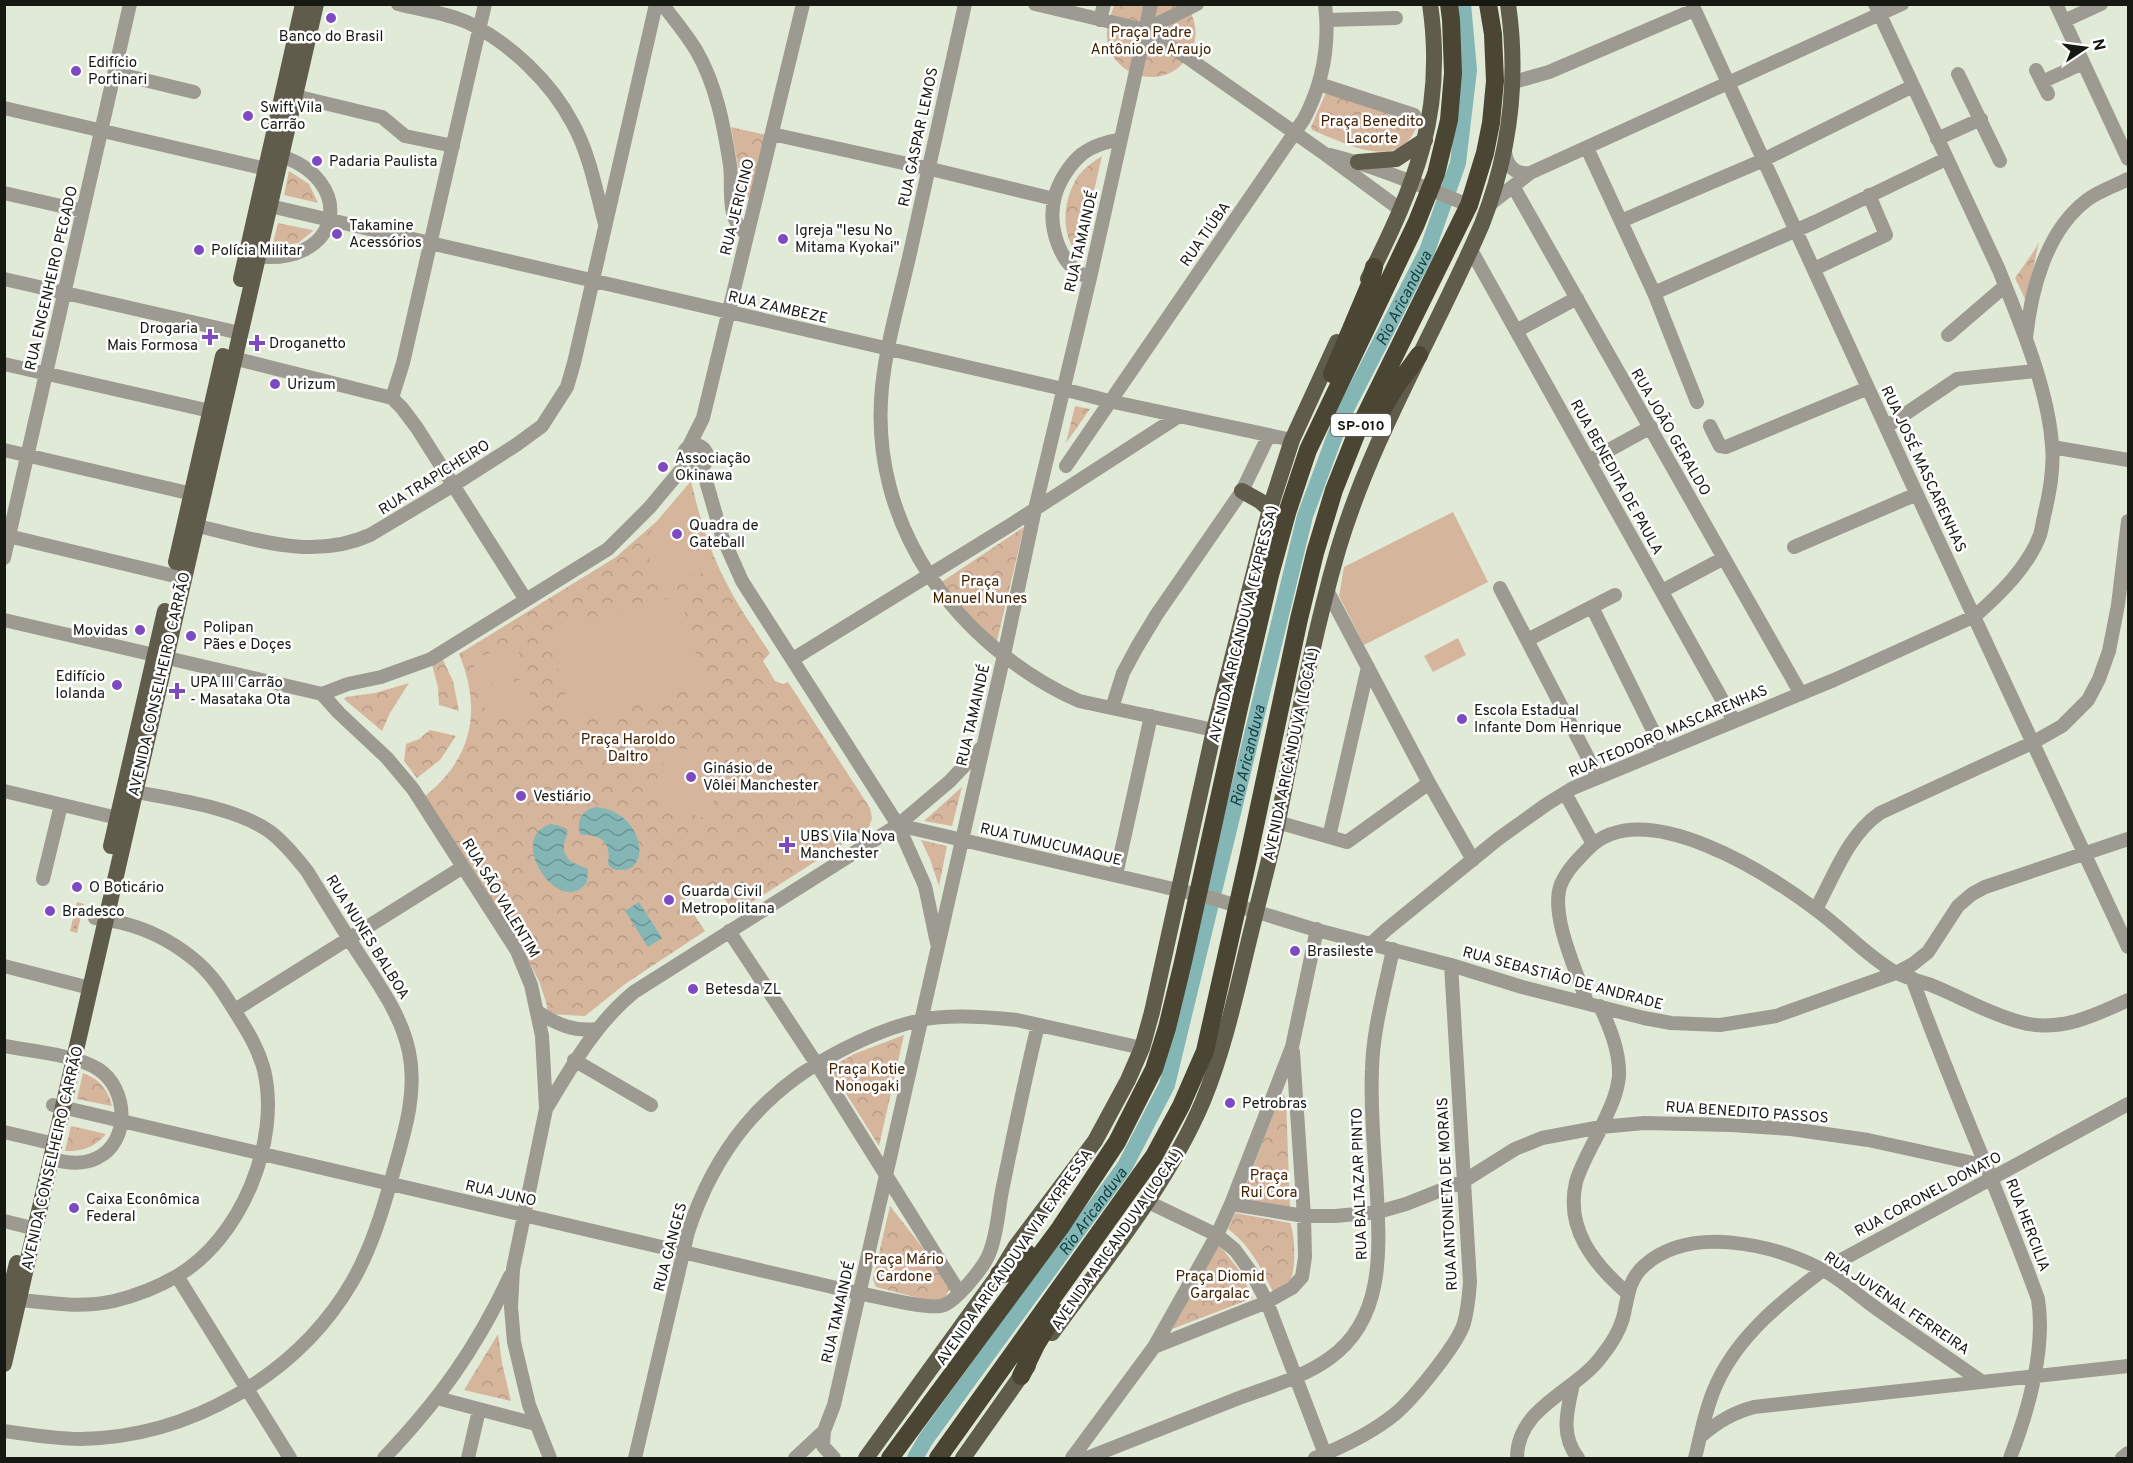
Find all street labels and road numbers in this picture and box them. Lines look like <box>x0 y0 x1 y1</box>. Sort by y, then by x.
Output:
street label: RUA GASPAR LEMOS <box>895 66 944 209</box>
street label: RUA JERICINO <box>717 157 760 258</box>
street label: RUA ENGENHEIRO PEGADO <box>22 184 83 373</box>
street label: RUA TAMAINDÉ <box>1060 188 1103 294</box>
street label: RUA TIÚBA <box>1175 198 1235 271</box>
street label: RUA ZAMBEZE <box>726 288 829 329</box>
street label: RUA JOÃO GERALDO <box>1626 365 1715 500</box>
street label: RUA JOSÉ MASCARENHAS <box>1876 383 1971 556</box>
street label: RUA BENEDITA DE PAULA <box>1565 397 1666 559</box>
road number: SP-010 <box>1331 414 1391 436</box>
street label: RUA TRAPICHEIRO <box>376 436 494 520</box>
street label: AVENIDA ARICANDUVA (EXPRESSA) <box>1206 504 1283 745</box>
street label: AVENIDA CONSELHEIRO CARRÃO <box>124 570 196 798</box>
street label: AVENIDA ARICANDUVA (LOCAL) <box>1261 646 1324 863</box>
street label: RUA TAMAINDÉ <box>952 662 995 768</box>
street label: RUA TEODORO MASCARENHAS <box>1566 682 1771 783</box>
street label: RUA TUMUCUMAQUE <box>978 820 1124 871</box>
street label: RUA SÃO VALENTIM <box>457 835 544 962</box>
street label: RUA NUNES BALBOA <box>321 872 413 1004</box>
street label: RUA SEBASTIÃO DE ANDRADE <box>1460 943 1665 1015</box>
street label: AVENIDA CONSELHEIRO CARRÃO <box>17 1044 89 1272</box>
street label: RUA ANTONIETA DE MORAIS <box>1434 1097 1463 1291</box>
street label: RUA BENEDITO PASSOS <box>1665 1098 1829 1129</box>
street label: RUA BALTAZAR PINTO <box>1348 1107 1373 1261</box>
street label: AVENIDA ARICANDUVA (LOCAL) <box>1048 1145 1188 1334</box>
street label: AVENIDA ARICANDUVA VIA EXPRESSA <box>933 1146 1098 1370</box>
street label: RUA CORONEL DONATO <box>1852 1148 2005 1242</box>
street label: RUA HERCILIA <box>2000 1176 2053 1275</box>
street label: RUA JUNO <box>463 1177 538 1212</box>
street label: RUA GANGES <box>650 1201 692 1294</box>
street label: RUA JUVENAL FERREIRA <box>1820 1248 1973 1360</box>
street label: RUA TAMAINDÉ <box>817 1259 860 1365</box>

